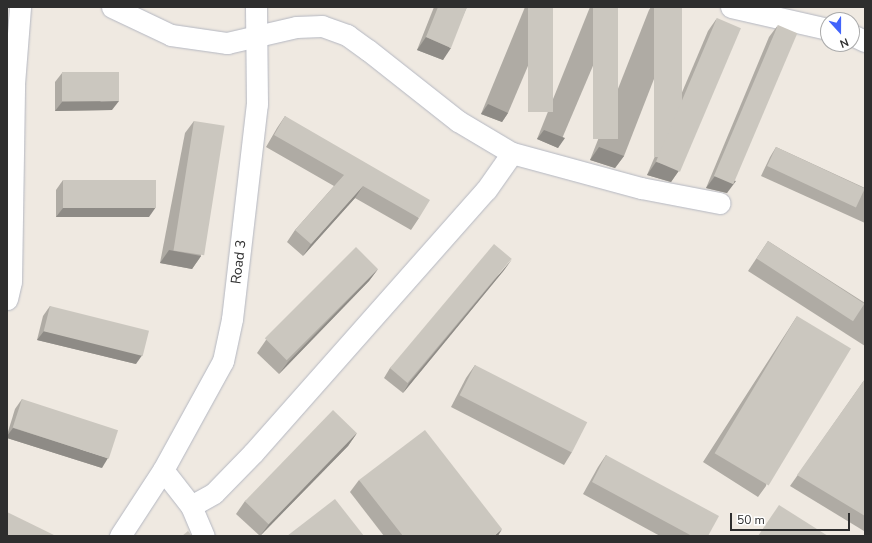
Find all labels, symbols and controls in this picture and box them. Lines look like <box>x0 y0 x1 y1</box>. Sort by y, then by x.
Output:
north arrow <box>820 12 860 52</box>
text: N <box>838 34 851 51</box>
street label: Road 3 <box>228 239 250 285</box>
scale bar <box>732 505 852 531</box>
text: 50 m <box>737 512 765 528</box>

